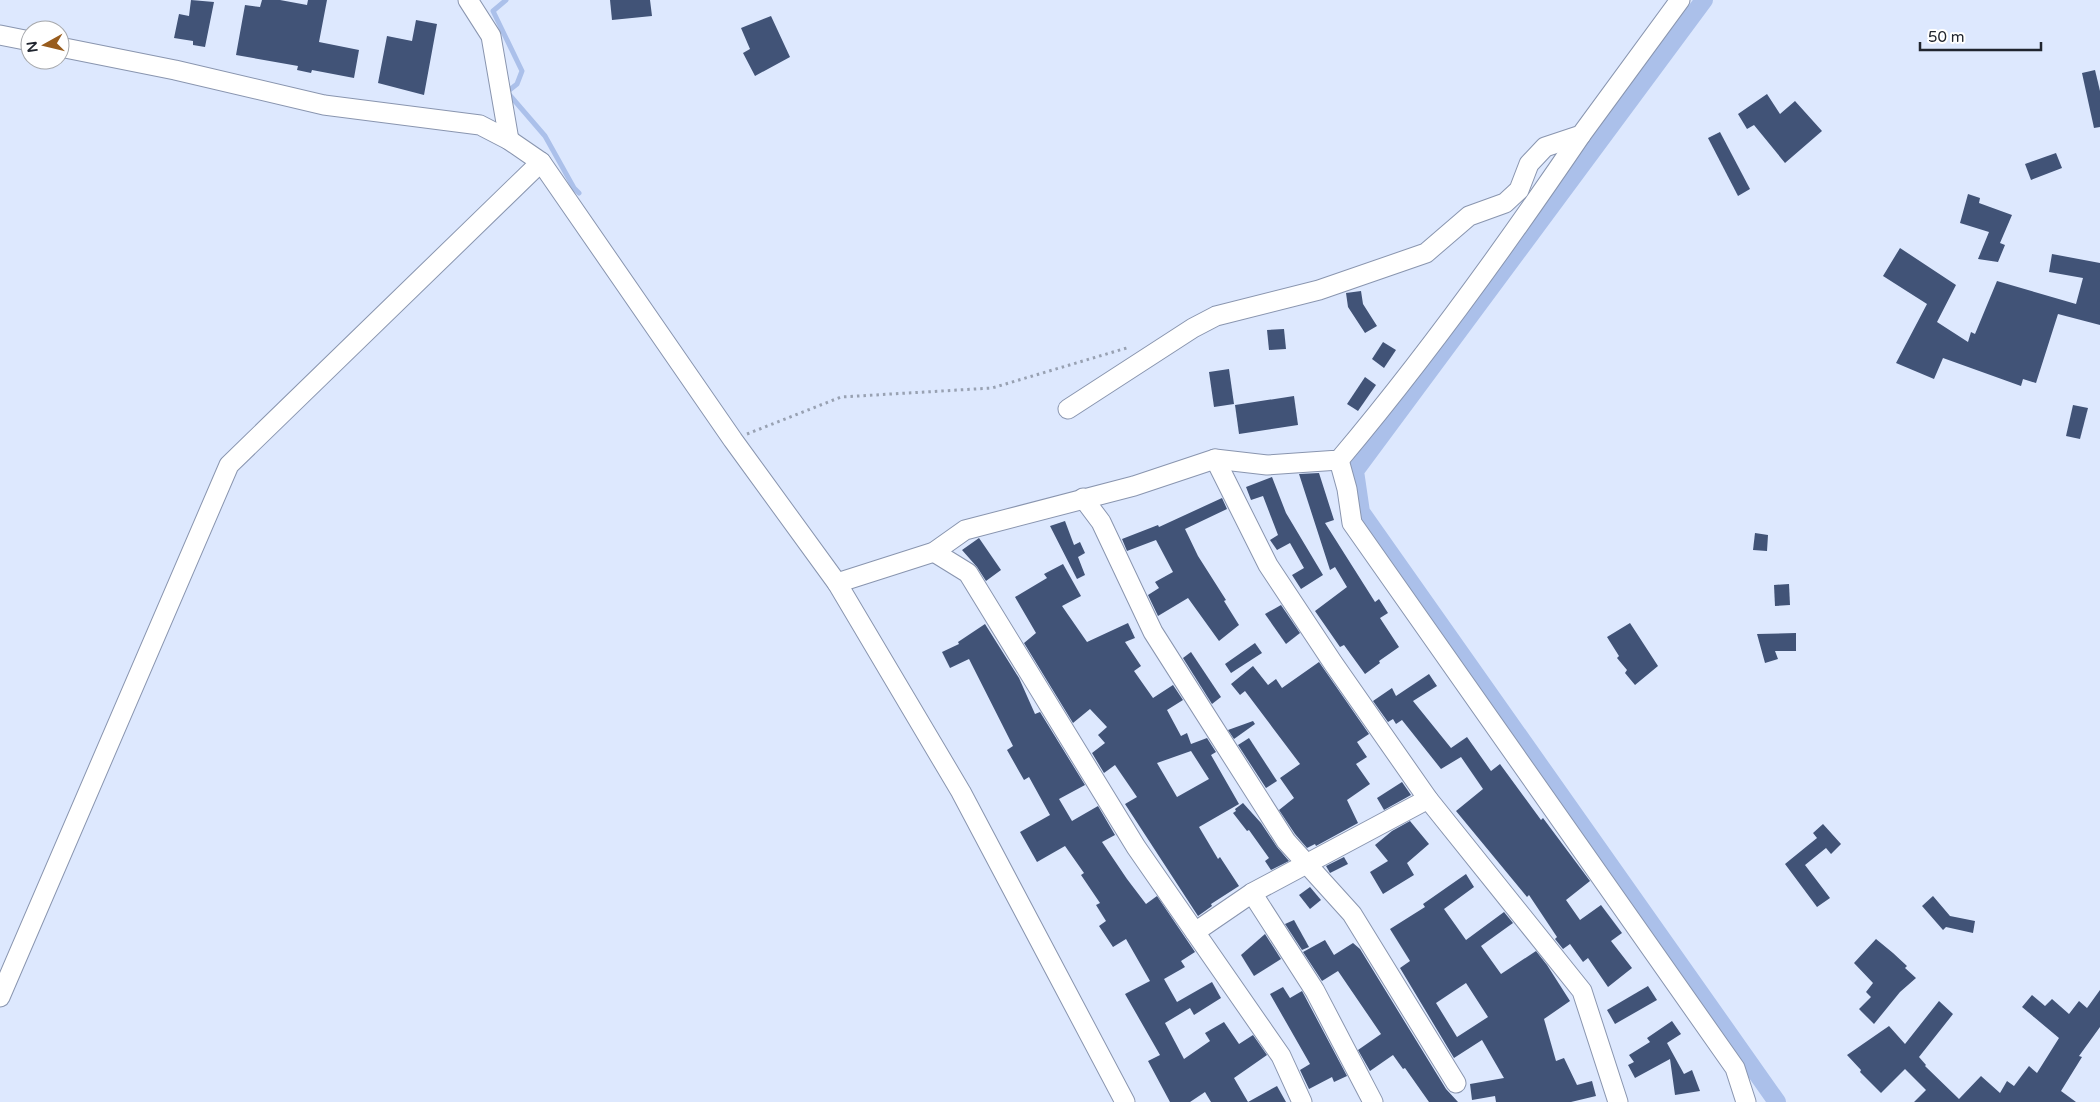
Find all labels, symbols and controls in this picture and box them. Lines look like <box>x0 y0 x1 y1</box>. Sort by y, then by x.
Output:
north arrow <box>20 20 70 70</box>
scale bar <box>1920 20 2041 52</box>
text: 50 m <box>1928 28 1965 46</box>
text: N <box>23 40 42 53</box>

